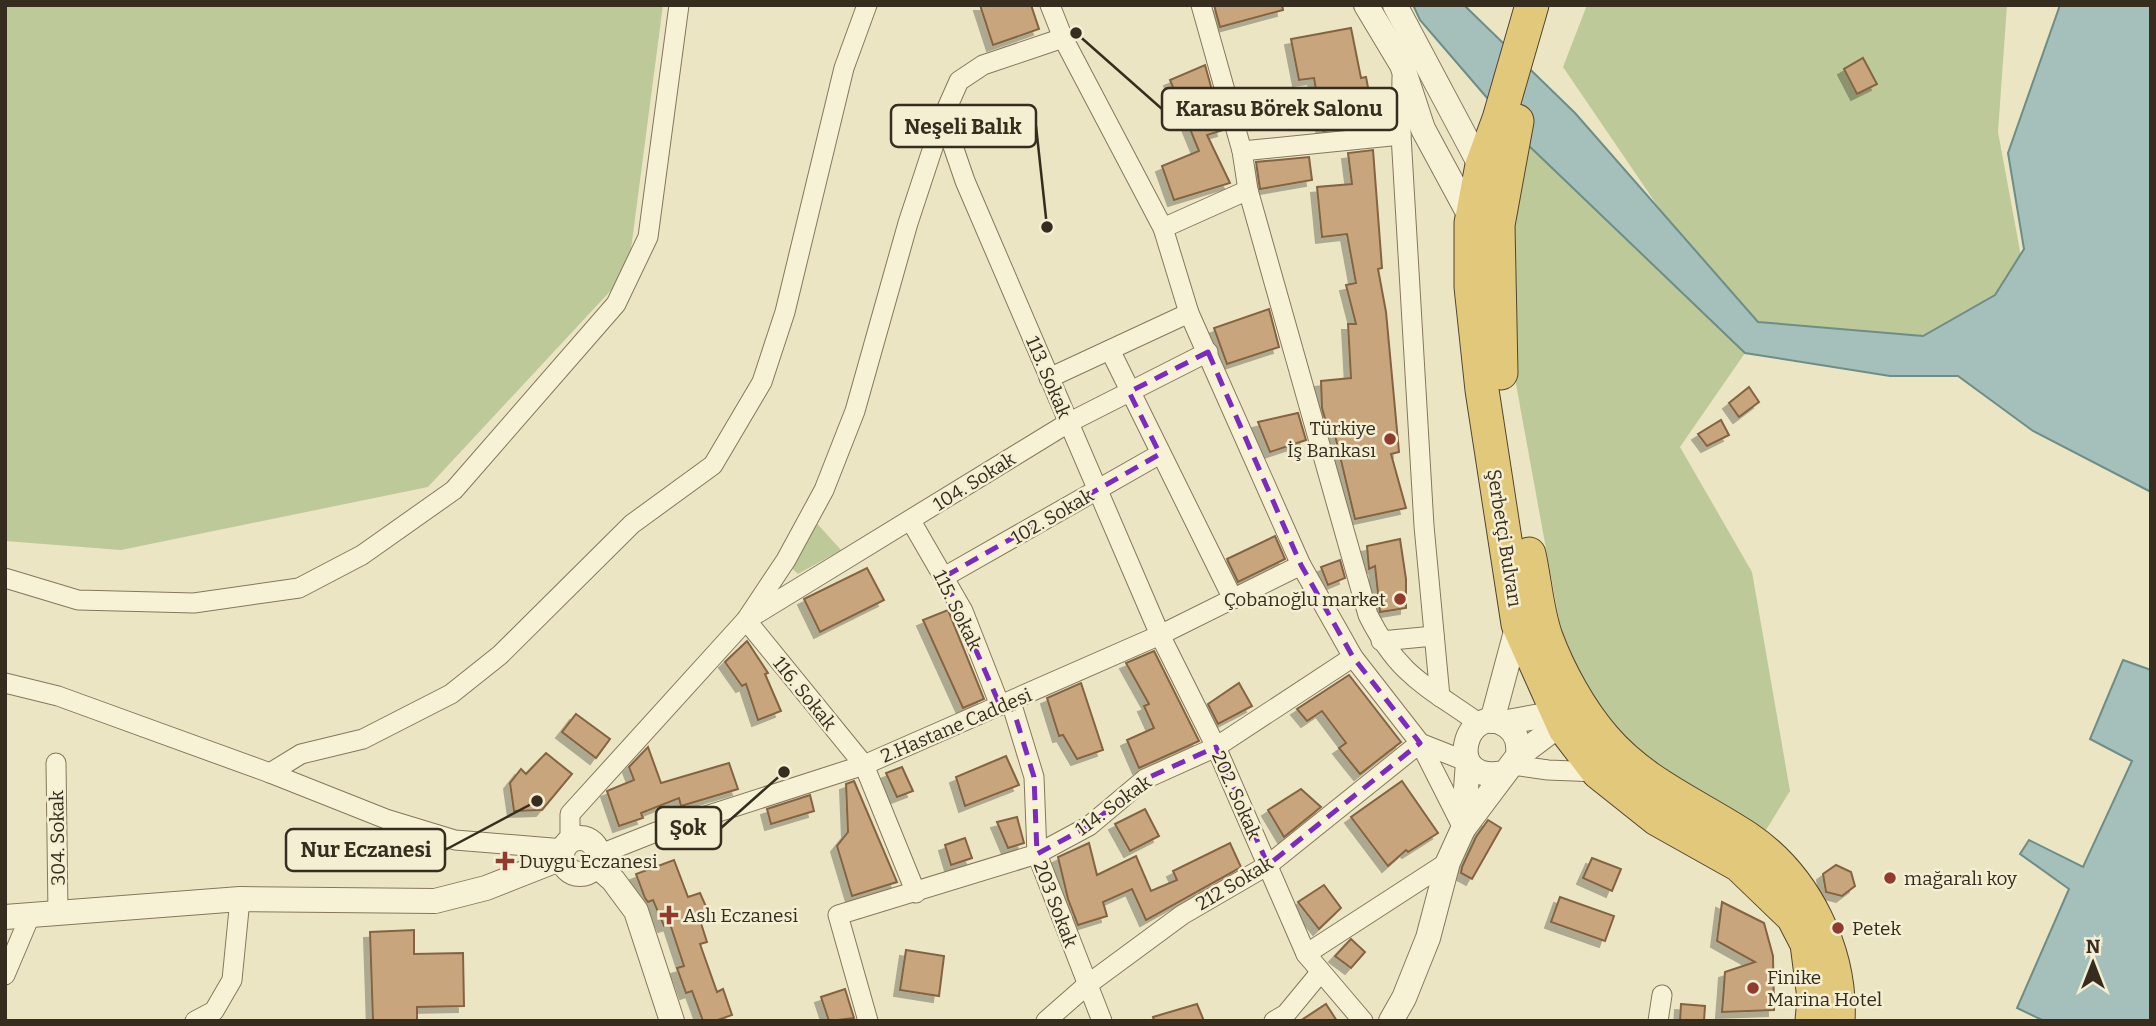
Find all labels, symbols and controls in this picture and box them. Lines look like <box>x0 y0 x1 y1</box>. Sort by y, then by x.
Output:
callout: Karasu Börek Salonu <box>1162 88 1397 130</box>
text: Karasu Börek Salonu <box>1175 96 1383 122</box>
callout: Neşeli Balık <box>891 105 1036 147</box>
text: Neşeli Balık <box>904 114 1022 140</box>
street label: 113. Sokak <box>1021 333 1076 422</box>
place label: Türkiye İş Bankası <box>1287 417 1376 462</box>
marker: Türkiye İş Bankası <box>1382 431 1398 447</box>
street label: 104. Sokak <box>929 447 1020 516</box>
street label: Şerbetçi Bulvarı <box>1482 468 1527 609</box>
street label: 102. Sokak <box>1007 483 1098 549</box>
street label: 115. Sokak <box>928 566 987 654</box>
place label: Çobanoğlu market <box>1224 588 1386 611</box>
marker: Çobanoğlu market <box>1392 591 1408 607</box>
street label: 116. Sokak <box>768 652 841 735</box>
street label: 2.Hastane Caddesi <box>877 683 1035 768</box>
street label: 202. Sokak <box>1207 748 1266 843</box>
street label: 114. Sokak <box>1071 770 1156 841</box>
street label: 304. Sokak <box>45 790 70 886</box>
callout: Şok <box>656 807 721 849</box>
text: Şok <box>669 815 707 841</box>
callout: Nur Eczanesi <box>286 829 445 871</box>
text: Nur Eczanesi <box>301 837 432 863</box>
place label: Duygu Eczanesi <box>519 850 658 873</box>
street label: 212 Sokak <box>1192 851 1277 915</box>
marker: Duygu Eczanesi <box>497 853 513 869</box>
street label: 203 Sokak <box>1029 858 1083 951</box>
place label: mağaralı koy <box>1904 867 2018 890</box>
marker: mağaralı koy <box>1882 870 1898 886</box>
place label: Aslı Eczanesi <box>683 904 798 927</box>
marker: Aslı Eczanesi <box>661 907 677 923</box>
place label: Petek <box>1852 917 1901 940</box>
marker: Petek <box>1830 920 1846 936</box>
north arrow <box>2058 928 2128 998</box>
text: N <box>2086 935 2101 958</box>
place label: Finike Marina Hotel <box>1767 966 1882 1011</box>
marker: Finike Marina Hotel <box>1745 980 1761 996</box>

